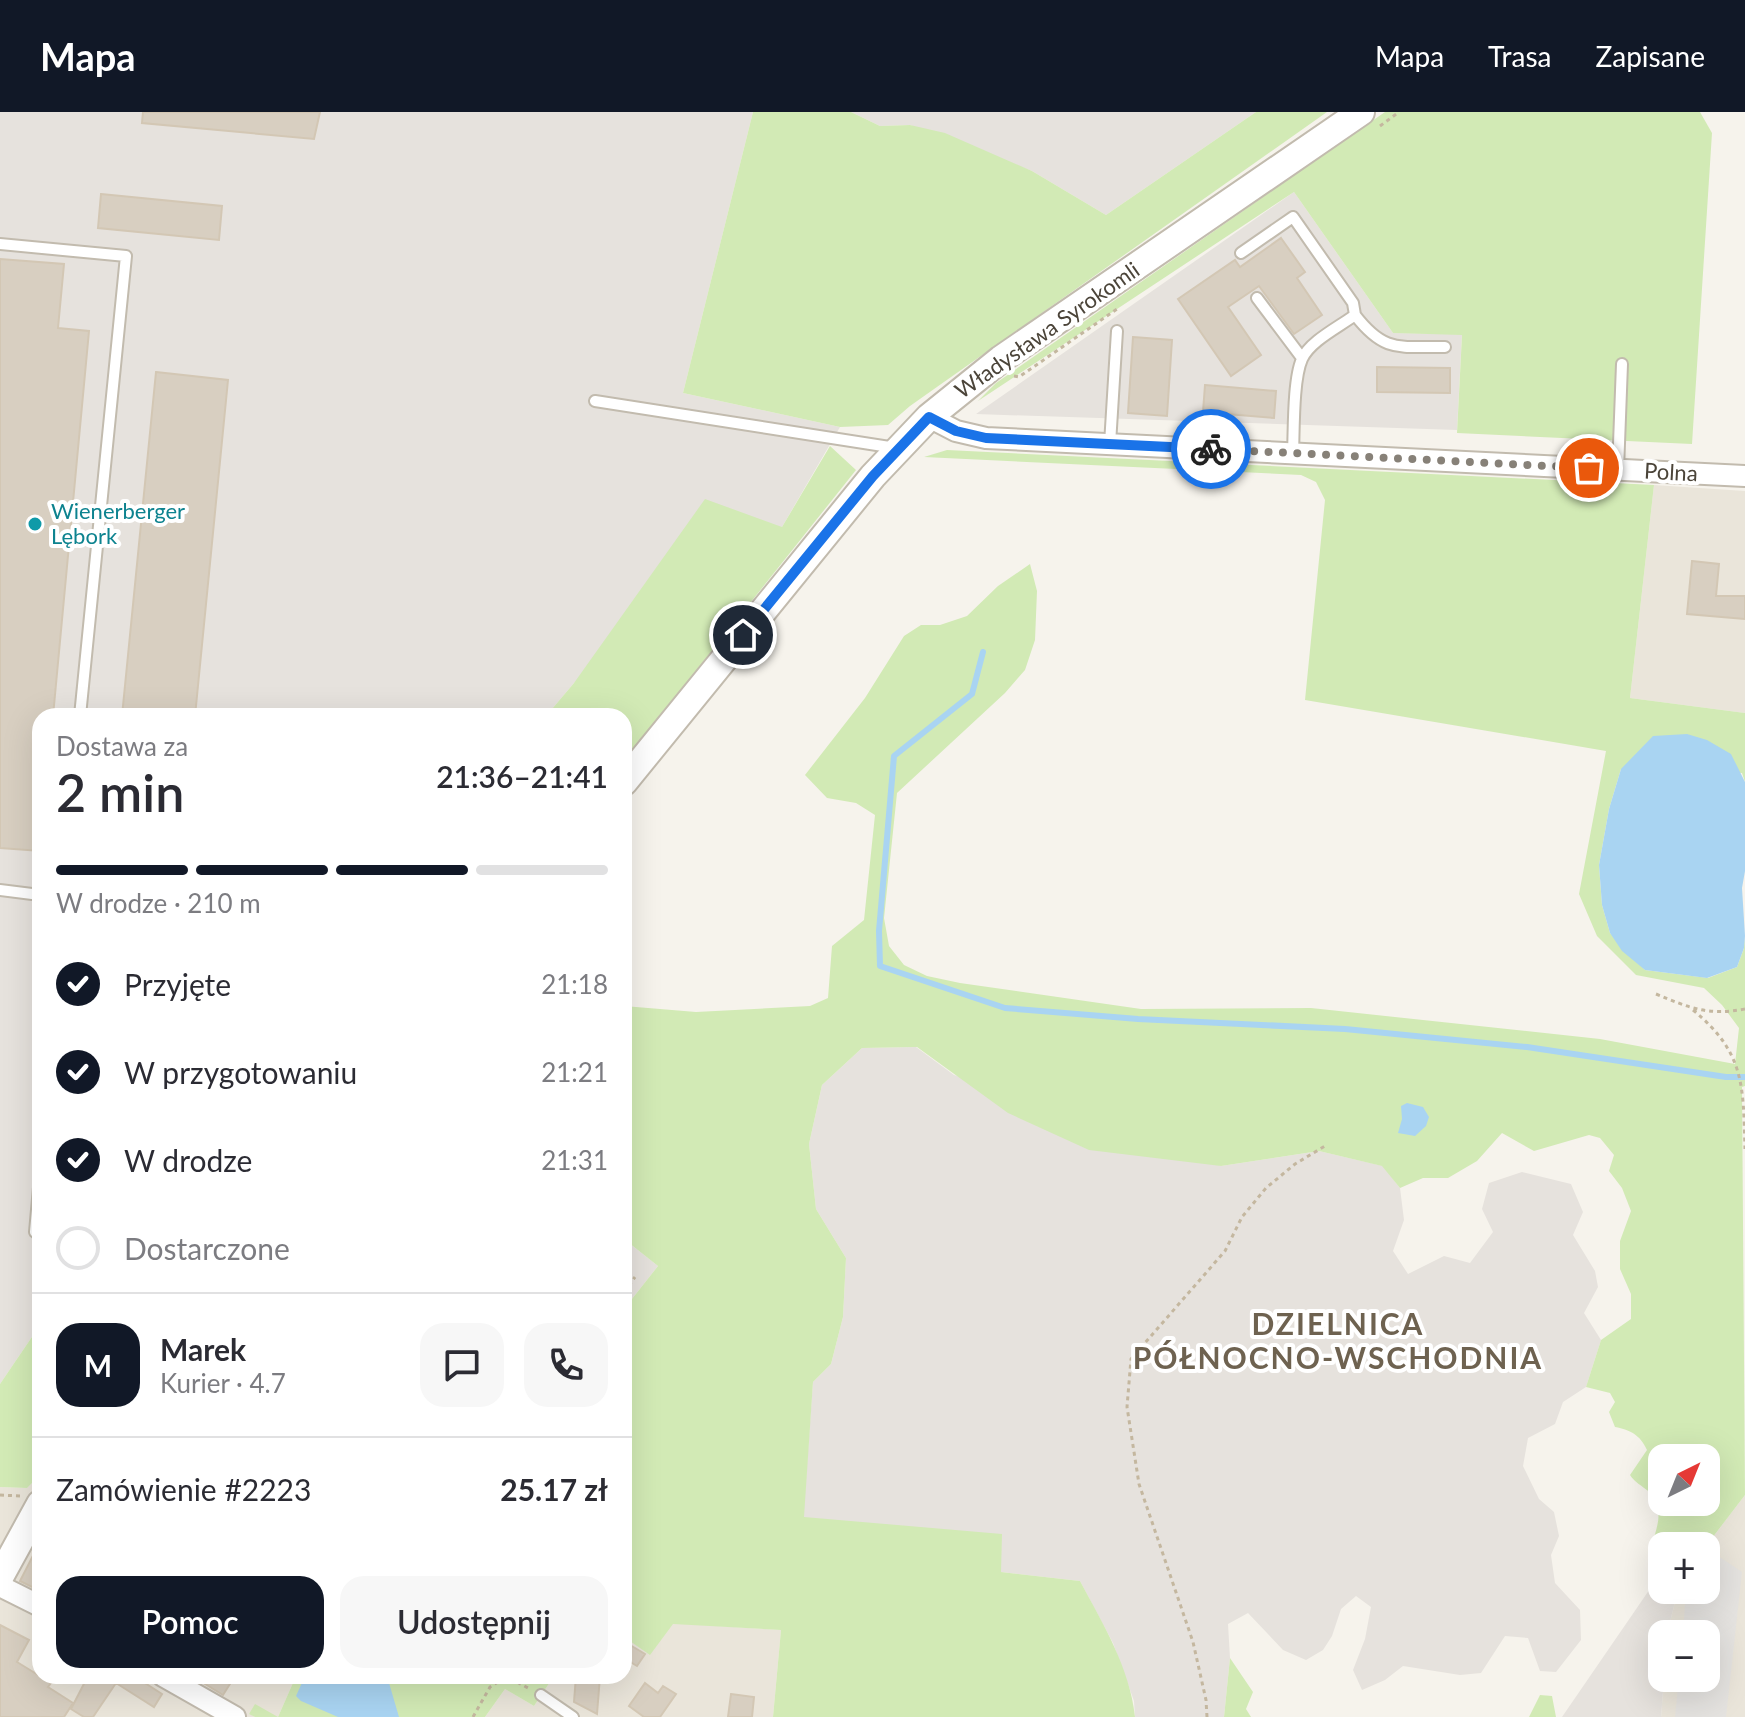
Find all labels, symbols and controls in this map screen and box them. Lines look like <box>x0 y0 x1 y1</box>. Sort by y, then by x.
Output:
text: Mapa <box>40 33 136 79</box>
text: Mapa <box>1375 39 1444 73</box>
text: Trasa <box>1488 39 1551 73</box>
text: Zapisane <box>1595 39 1705 73</box>
street label: Władysława Syrokomli <box>949 256 1144 403</box>
courier <box>1171 409 1251 489</box>
icon: bike <box>1189 427 1233 471</box>
pin <box>1555 434 1623 502</box>
icon: bag <box>1567 446 1611 490</box>
street label: Polna <box>1644 457 1698 486</box>
place label: Wienerberger Lębork <box>51 497 185 549</box>
marker: Wienerberger Lębork <box>26 515 44 533</box>
pin <box>709 601 777 669</box>
icon: home <box>721 613 765 657</box>
text: Dostawa za <box>56 730 188 762</box>
text: 21:36–21:41 <box>436 758 608 794</box>
text: 2 min <box>56 761 184 823</box>
text: W drodze · 210 m <box>56 887 261 919</box>
icon: check <box>56 962 100 1006</box>
text: Przyjęte <box>124 966 231 1002</box>
text: 21:18 <box>541 968 608 1000</box>
icon: check <box>56 1050 100 1094</box>
text: W przygotowaniu <box>124 1054 357 1090</box>
text: 21:21 <box>541 1056 608 1088</box>
icon: check <box>56 1138 100 1182</box>
text: W drodze <box>124 1142 252 1178</box>
text: 21:31 <box>541 1144 608 1176</box>
text: Dostarczone <box>124 1230 290 1266</box>
district label: DZIELNICA PÓŁNOCNO-WSCHODNIA <box>1133 1305 1543 1375</box>
button: chat <box>420 1323 504 1407</box>
button: phone <box>524 1323 608 1407</box>
text: Marek <box>160 1331 246 1367</box>
text: M <box>84 1347 112 1383</box>
text: Kurier · 4.7 <box>160 1367 286 1399</box>
north arrow <box>1648 1444 1720 1516</box>
map controls <box>1648 1444 1720 1692</box>
text: Zamówienie #2223 <box>56 1471 311 1507</box>
text: 25.17 zł <box>500 1471 608 1507</box>
button: + <box>1648 1532 1720 1604</box>
button: Pomoc <box>56 1576 324 1668</box>
button: Udostępnij <box>340 1576 608 1668</box>
button: − <box>1648 1620 1720 1692</box>

